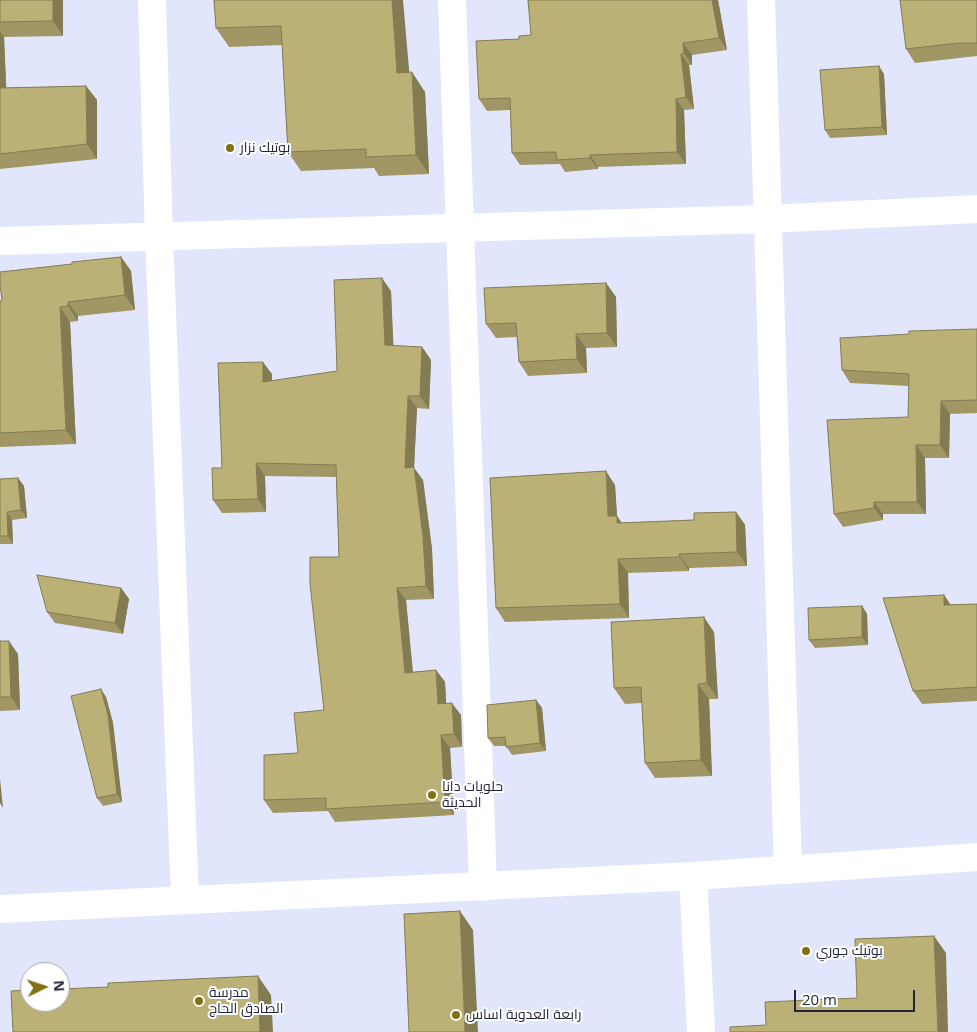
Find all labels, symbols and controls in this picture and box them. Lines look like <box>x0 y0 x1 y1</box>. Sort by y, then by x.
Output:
place label: بوتيك نزار <box>240 140 290 156</box>
marker: بوتيك نزار <box>224 142 236 154</box>
place label: حلويات دانا الحديثة <box>442 779 503 812</box>
marker: حلويات دانا الحديثة <box>426 789 438 801</box>
place label: بوتيك جوري <box>816 943 883 959</box>
marker: بوتيك جوري <box>800 945 812 957</box>
north arrow <box>20 962 70 1012</box>
text: N <box>50 980 69 992</box>
scale bar <box>797 980 918 1012</box>
place label: مدرسة الصادق الحاج <box>209 985 283 1018</box>
text: 20 m <box>802 989 837 1009</box>
marker: مدرسة الصادق الحاج <box>193 995 205 1007</box>
place label: رابعة العدوية اساس <box>466 1007 581 1023</box>
marker: رابعة العدوية اساس <box>450 1009 462 1021</box>

